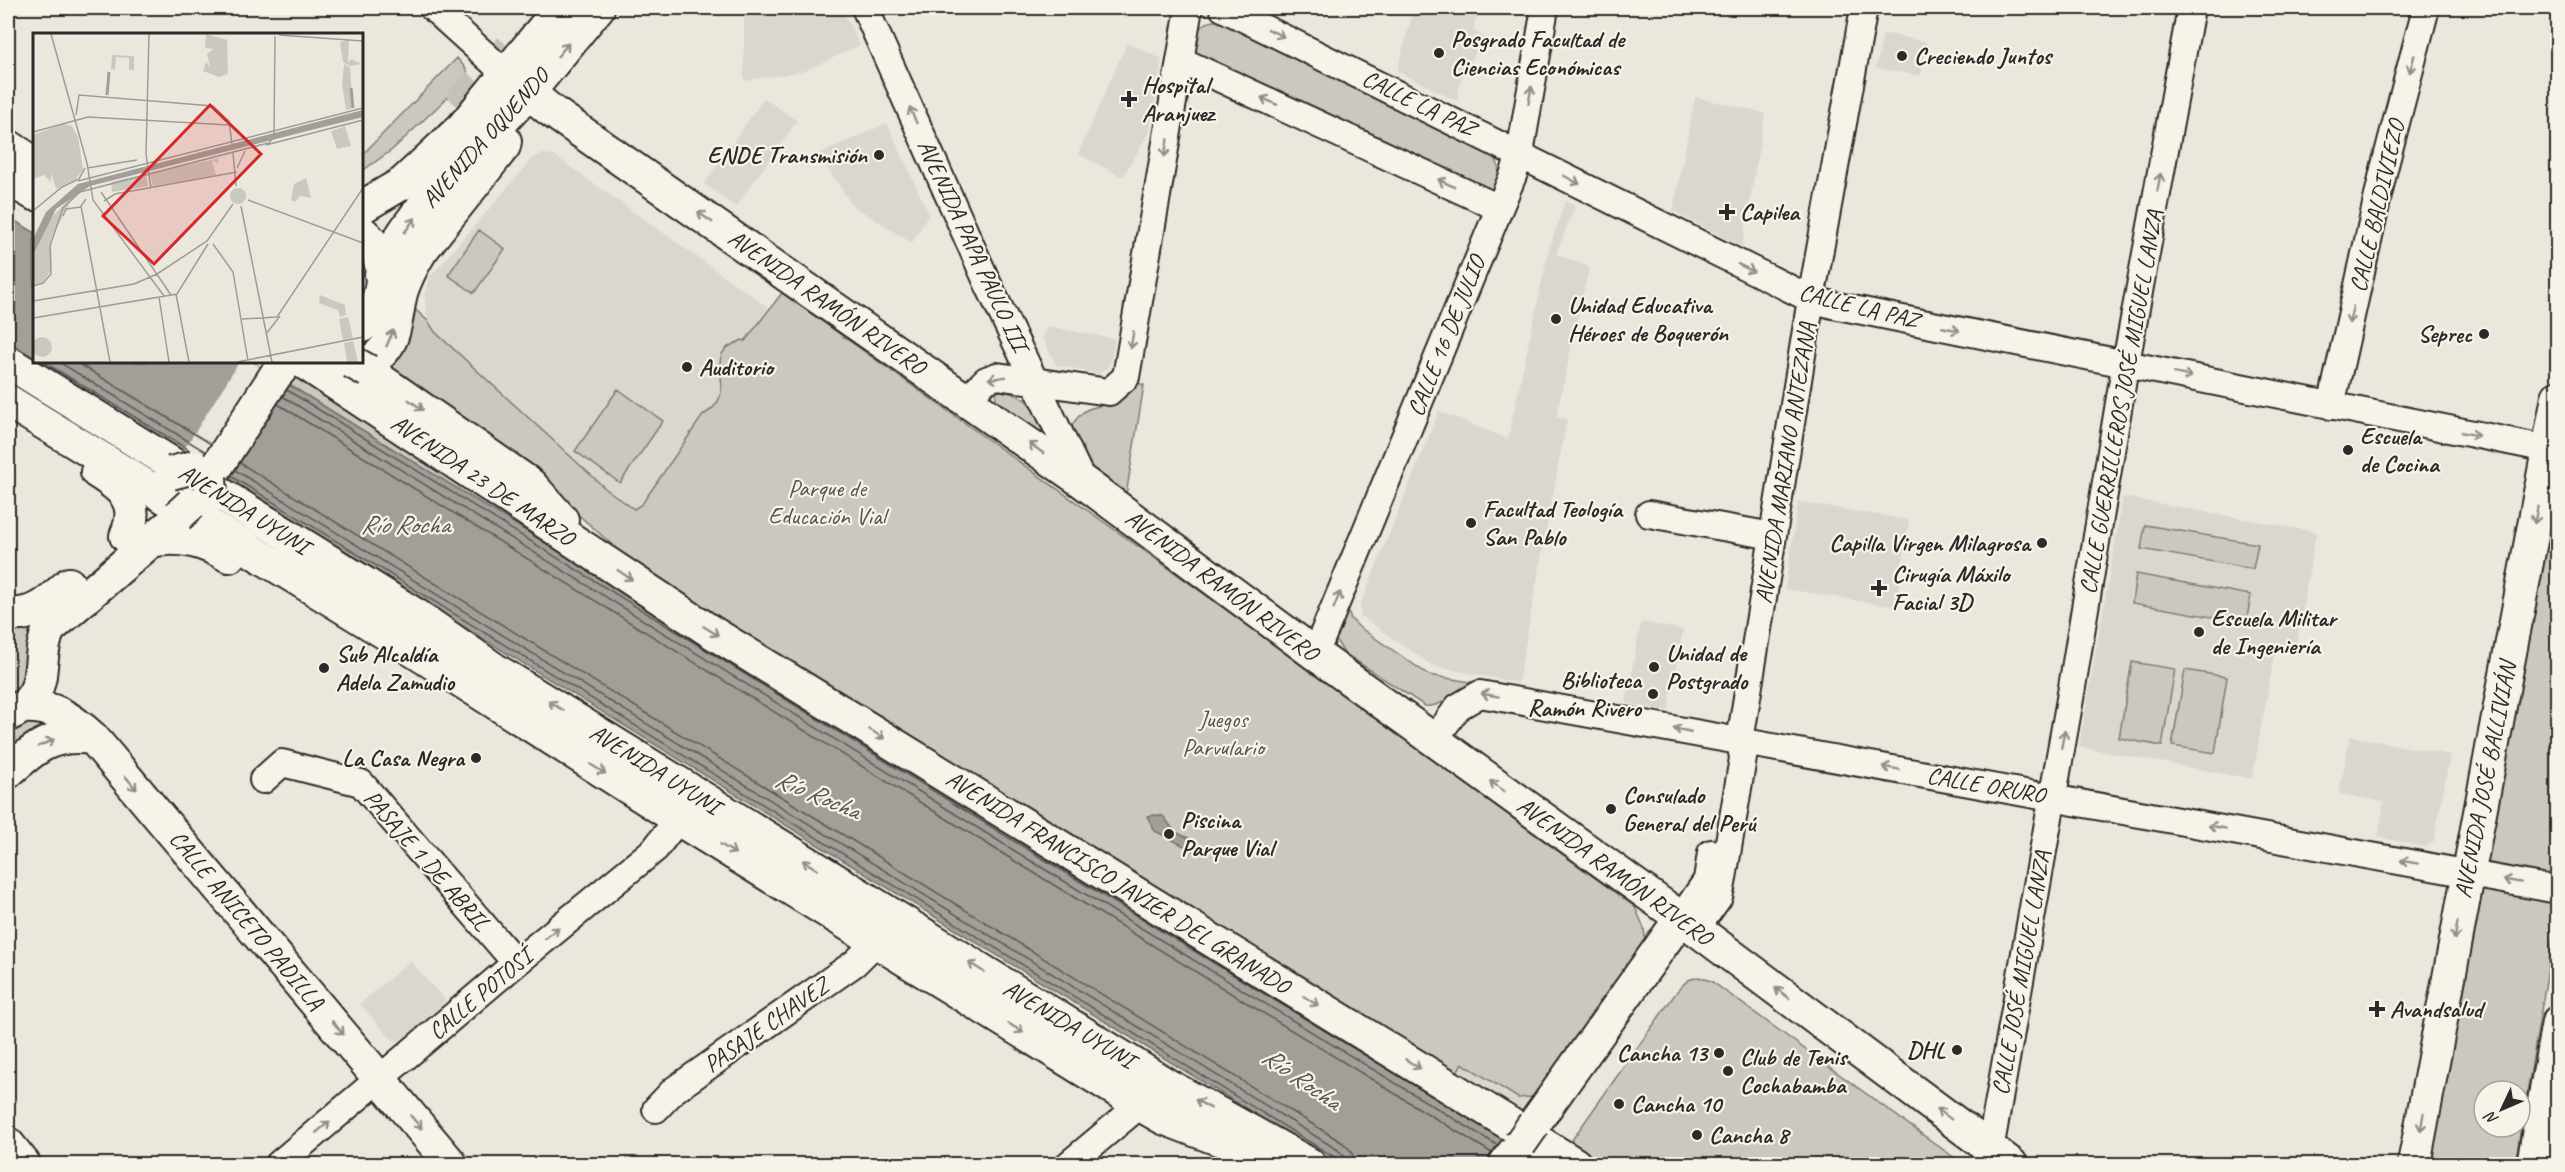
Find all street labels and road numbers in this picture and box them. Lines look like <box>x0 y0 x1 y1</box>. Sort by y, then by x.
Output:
street label: AVENIDA OQUENDO <box>415 61 557 214</box>
street label: CALLE LA PAZ <box>1357 63 1484 145</box>
street label: CALLE BALDIVIEZO <box>2343 114 2412 295</box>
street label: AVENIDA PAPA PAULO III <box>911 134 1037 360</box>
street label: CALLE GUERRILLEROS JOSÉ MIGUEL LANZA <box>2072 207 2170 596</box>
street label: AVENIDA RAMÓN RIVERO <box>723 223 934 383</box>
street label: CALLE 16 DE JULIO <box>1400 249 1493 420</box>
street label: CALLE LA PAZ <box>1796 277 1925 336</box>
street label: AVENIDA MARIANO ANTEZANA <box>1748 319 1822 606</box>
street label: AVENIDA 23 DE MARZO <box>386 408 583 554</box>
street label: AVENIDA UYUNI <box>173 457 319 564</box>
street label: AVENIDA RAMÓN RIVERO <box>1120 503 1327 669</box>
street label: AVENIDA JOSÉ BALLIVIÁN <box>2447 656 2523 901</box>
street label: AVENIDA UYUNI <box>584 717 730 824</box>
street label: CALLE ORURO <box>1925 760 2049 810</box>
street label: AVENIDA FRANCISCO JAVIER DEL GRANADO <box>941 763 1297 1002</box>
street label: PASAJE 1 DE ABRIL <box>358 783 497 937</box>
street label: AVENIDA RAMÓN RIVERO <box>1511 790 1721 954</box>
street label: CALLE ANICETO PADILLA <box>163 824 332 1017</box>
street label: CALLE JOSÉ MIGUEL LANZA <box>1985 848 2057 1097</box>
street label: CALLE POTOSÍ <box>422 938 542 1046</box>
street label: PASAJE CHAVEZ <box>698 969 837 1079</box>
street label: AVENIDA UYUNI <box>998 973 1145 1078</box>

